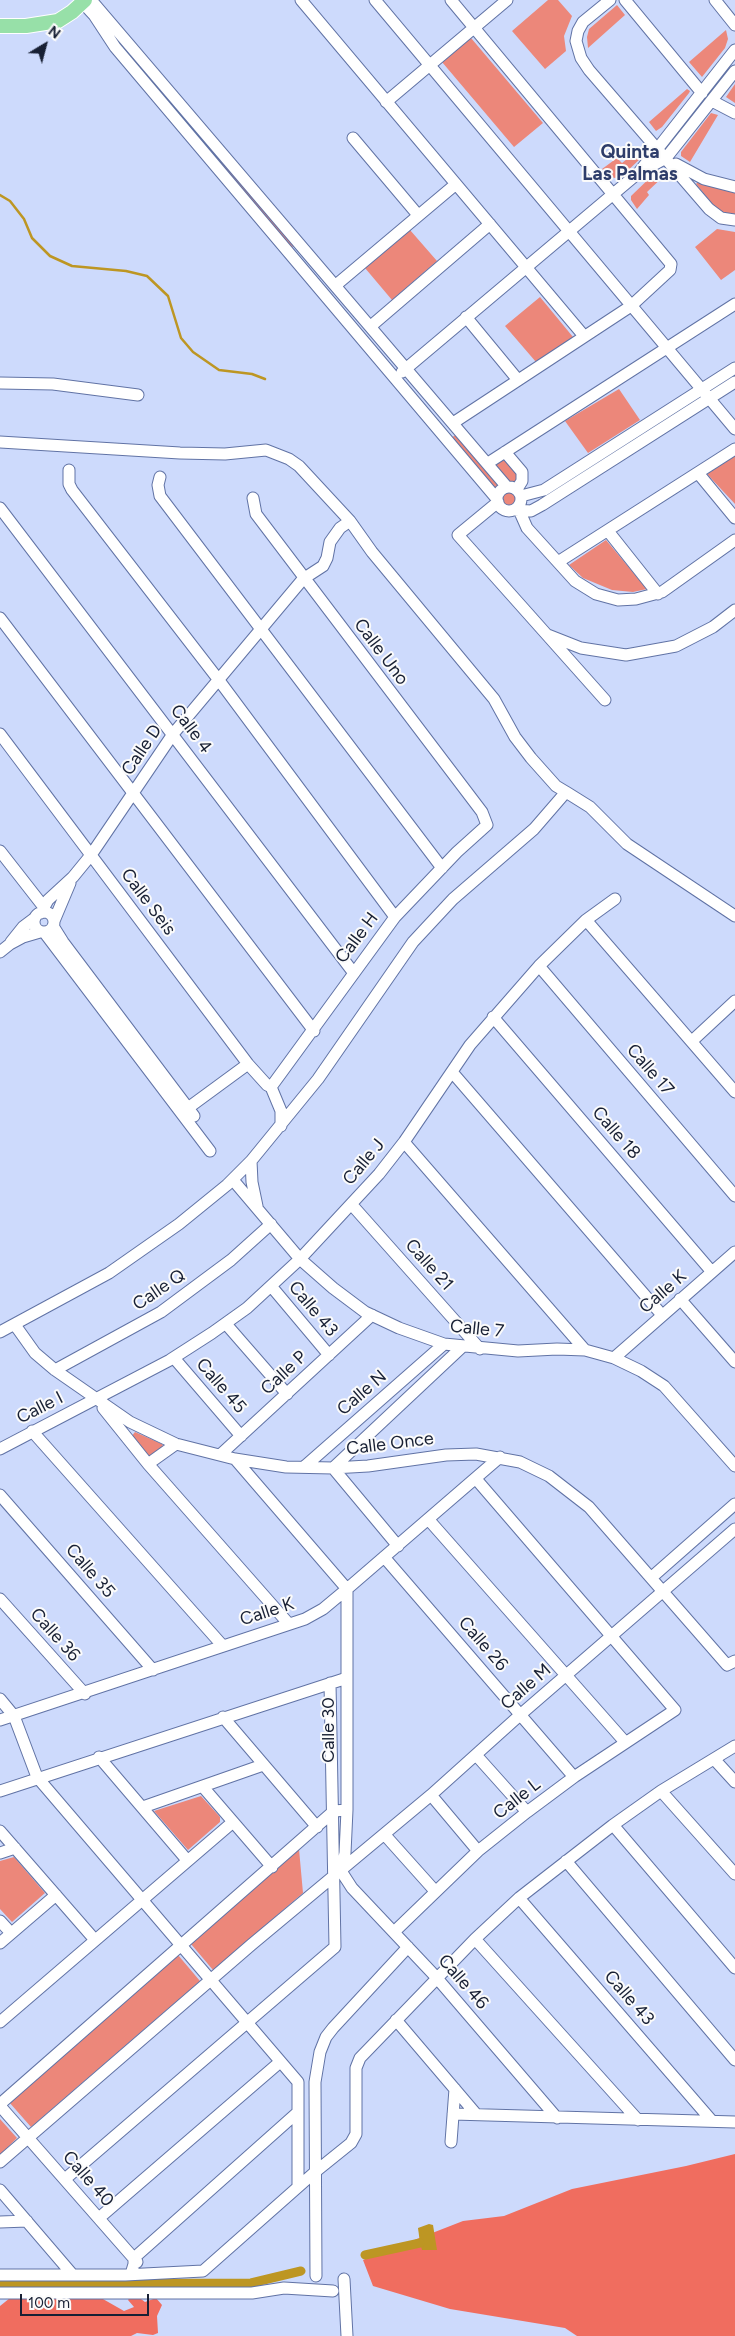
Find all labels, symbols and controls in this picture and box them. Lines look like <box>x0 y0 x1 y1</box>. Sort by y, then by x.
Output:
north arrow <box>20 20 70 70</box>
text: N <box>45 23 64 43</box>
district label: Quinta Las Palmas <box>582 141 678 185</box>
street label: Calle Uno <box>349 615 413 689</box>
street label: Calle 4 <box>166 700 216 758</box>
street label: Calle D <box>117 720 167 780</box>
street label: Calle Seis <box>116 864 180 940</box>
street label: Calle H <box>331 908 383 968</box>
street label: Calle 17 <box>622 1040 678 1100</box>
street label: Calle 18 <box>587 1102 645 1164</box>
street label: Calle J <box>338 1135 390 1189</box>
street label: Calle 21 <box>400 1235 458 1295</box>
street label: Calle Q <box>129 1265 189 1315</box>
street label: Calle K <box>635 1266 691 1318</box>
street label: Calle 43 <box>284 1277 342 1341</box>
street label: Calle 7 <box>449 1315 505 1343</box>
street label: Calle P <box>257 1346 311 1400</box>
street label: Calle 45 <box>191 1354 251 1418</box>
street label: Calle N <box>333 1366 391 1420</box>
street label: Calle I <box>13 1387 67 1429</box>
street label: Calle Once <box>345 1428 435 1460</box>
street label: Calle 35 <box>61 1540 119 1602</box>
street label: Calle K <box>237 1593 297 1631</box>
street label: Calle 36 <box>25 1604 85 1666</box>
street label: Calle 26 <box>454 1613 512 1675</box>
street label: Calle M <box>496 1659 556 1715</box>
street label: Calle 30 <box>318 1697 340 1763</box>
street label: Calle L <box>489 1774 545 1824</box>
street label: Calle 46 <box>433 1950 493 2014</box>
street label: Calle 43 <box>599 1966 659 2030</box>
street label: Calle 40 <box>58 2147 118 2211</box>
scale bar <box>22 2284 151 2316</box>
text: 100 m <box>28 2294 70 2312</box>

